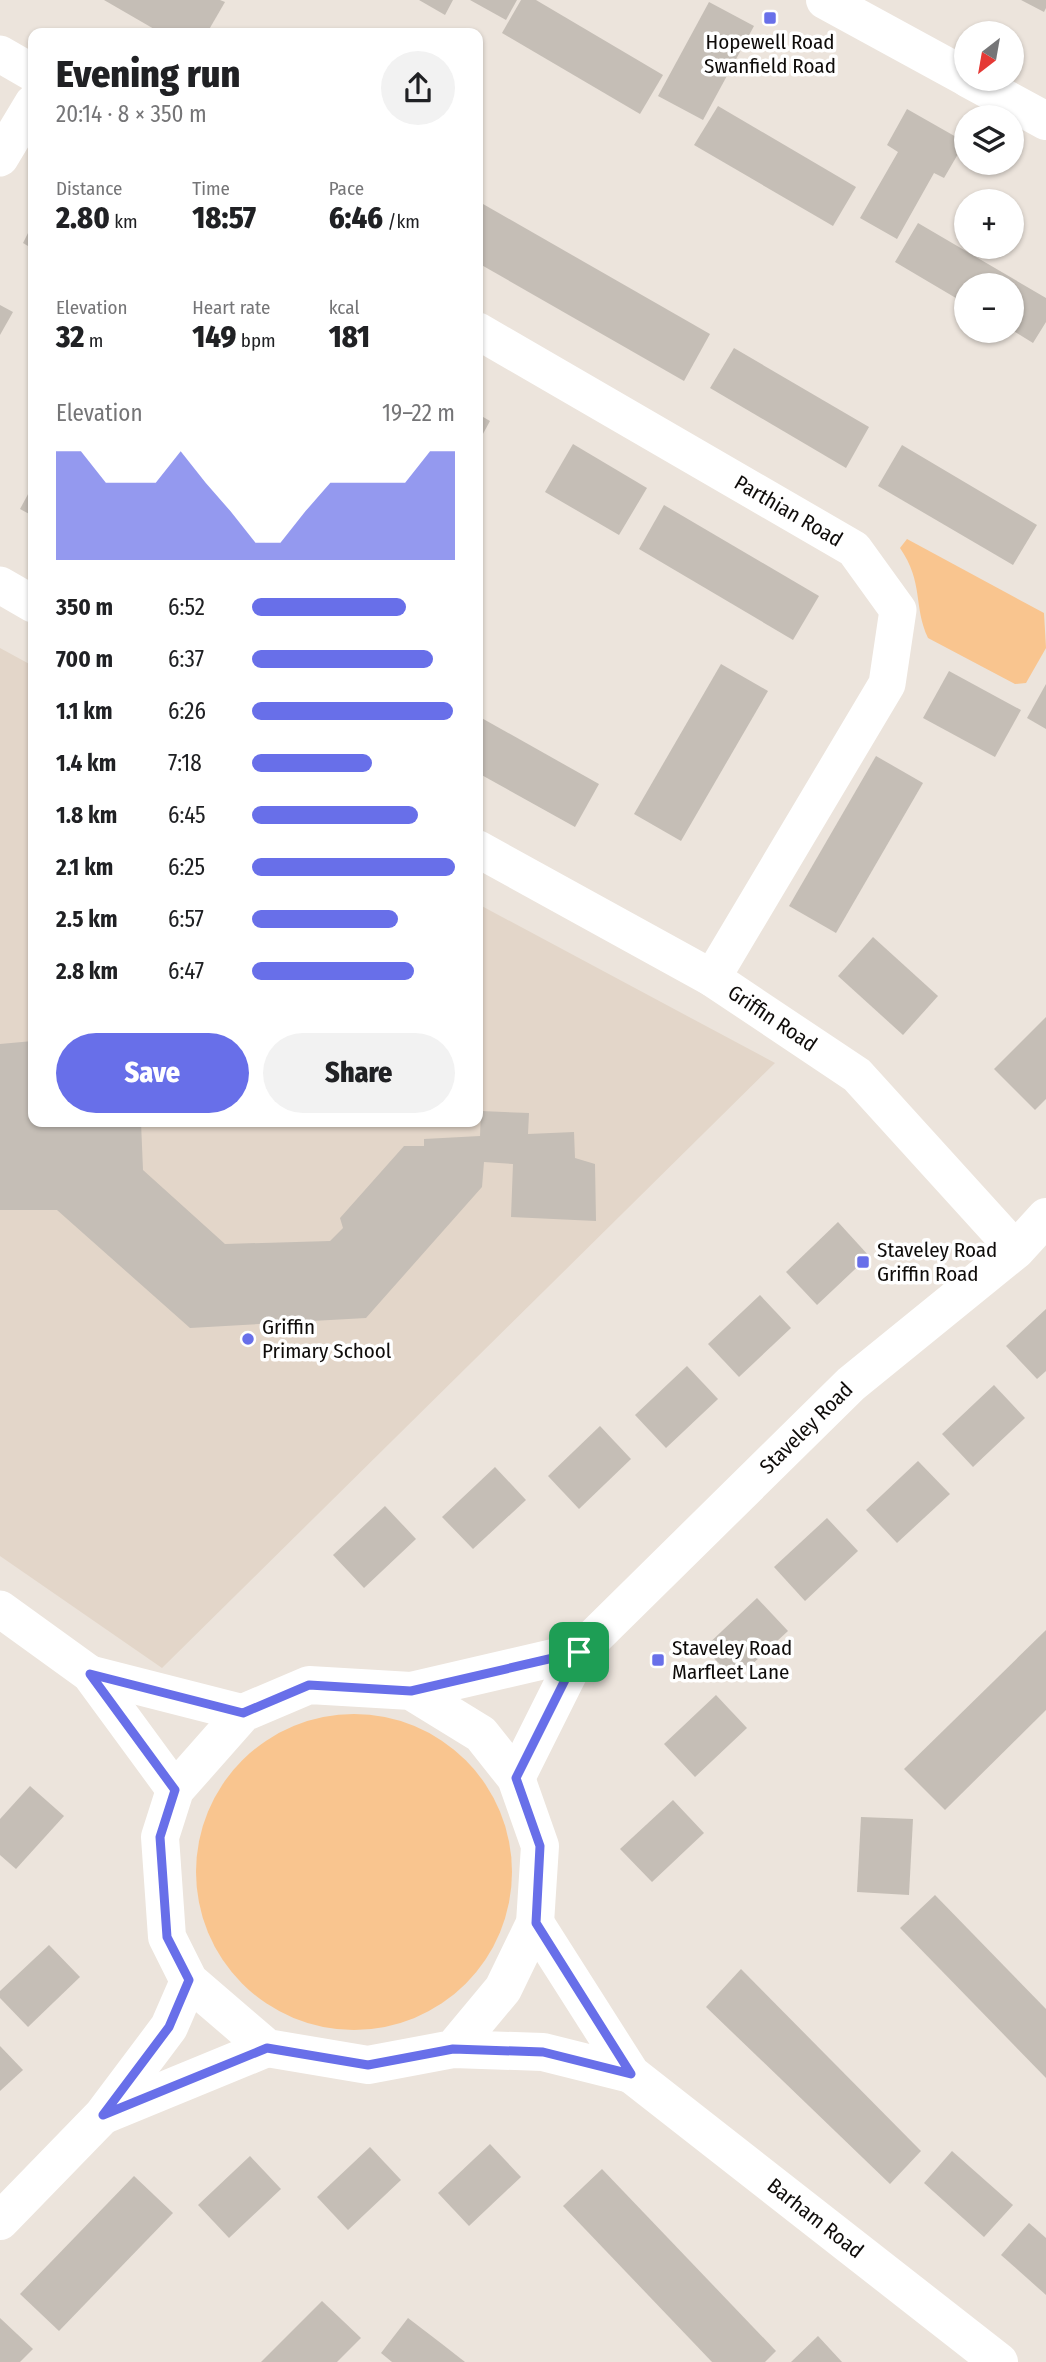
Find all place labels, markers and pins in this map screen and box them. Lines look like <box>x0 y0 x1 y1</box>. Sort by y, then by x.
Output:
marker: Hopewell Road Swanfield Road <box>762 10 778 26</box>
place label: Hopewell Road Swanfield Road <box>704 29 836 79</box>
place label: Staveley Road Griffin Road <box>877 1237 997 1287</box>
marker: Staveley Road Griffin Road <box>855 1254 871 1270</box>
place label: Griffin Primary School <box>262 1314 392 1364</box>
marker: Griffin Primary School <box>240 1331 256 1347</box>
pin <box>549 1622 609 1682</box>
place label: Staveley Road Marfleet Lane <box>672 1635 792 1685</box>
marker: Staveley Road Marfleet Lane <box>650 1652 666 1668</box>

